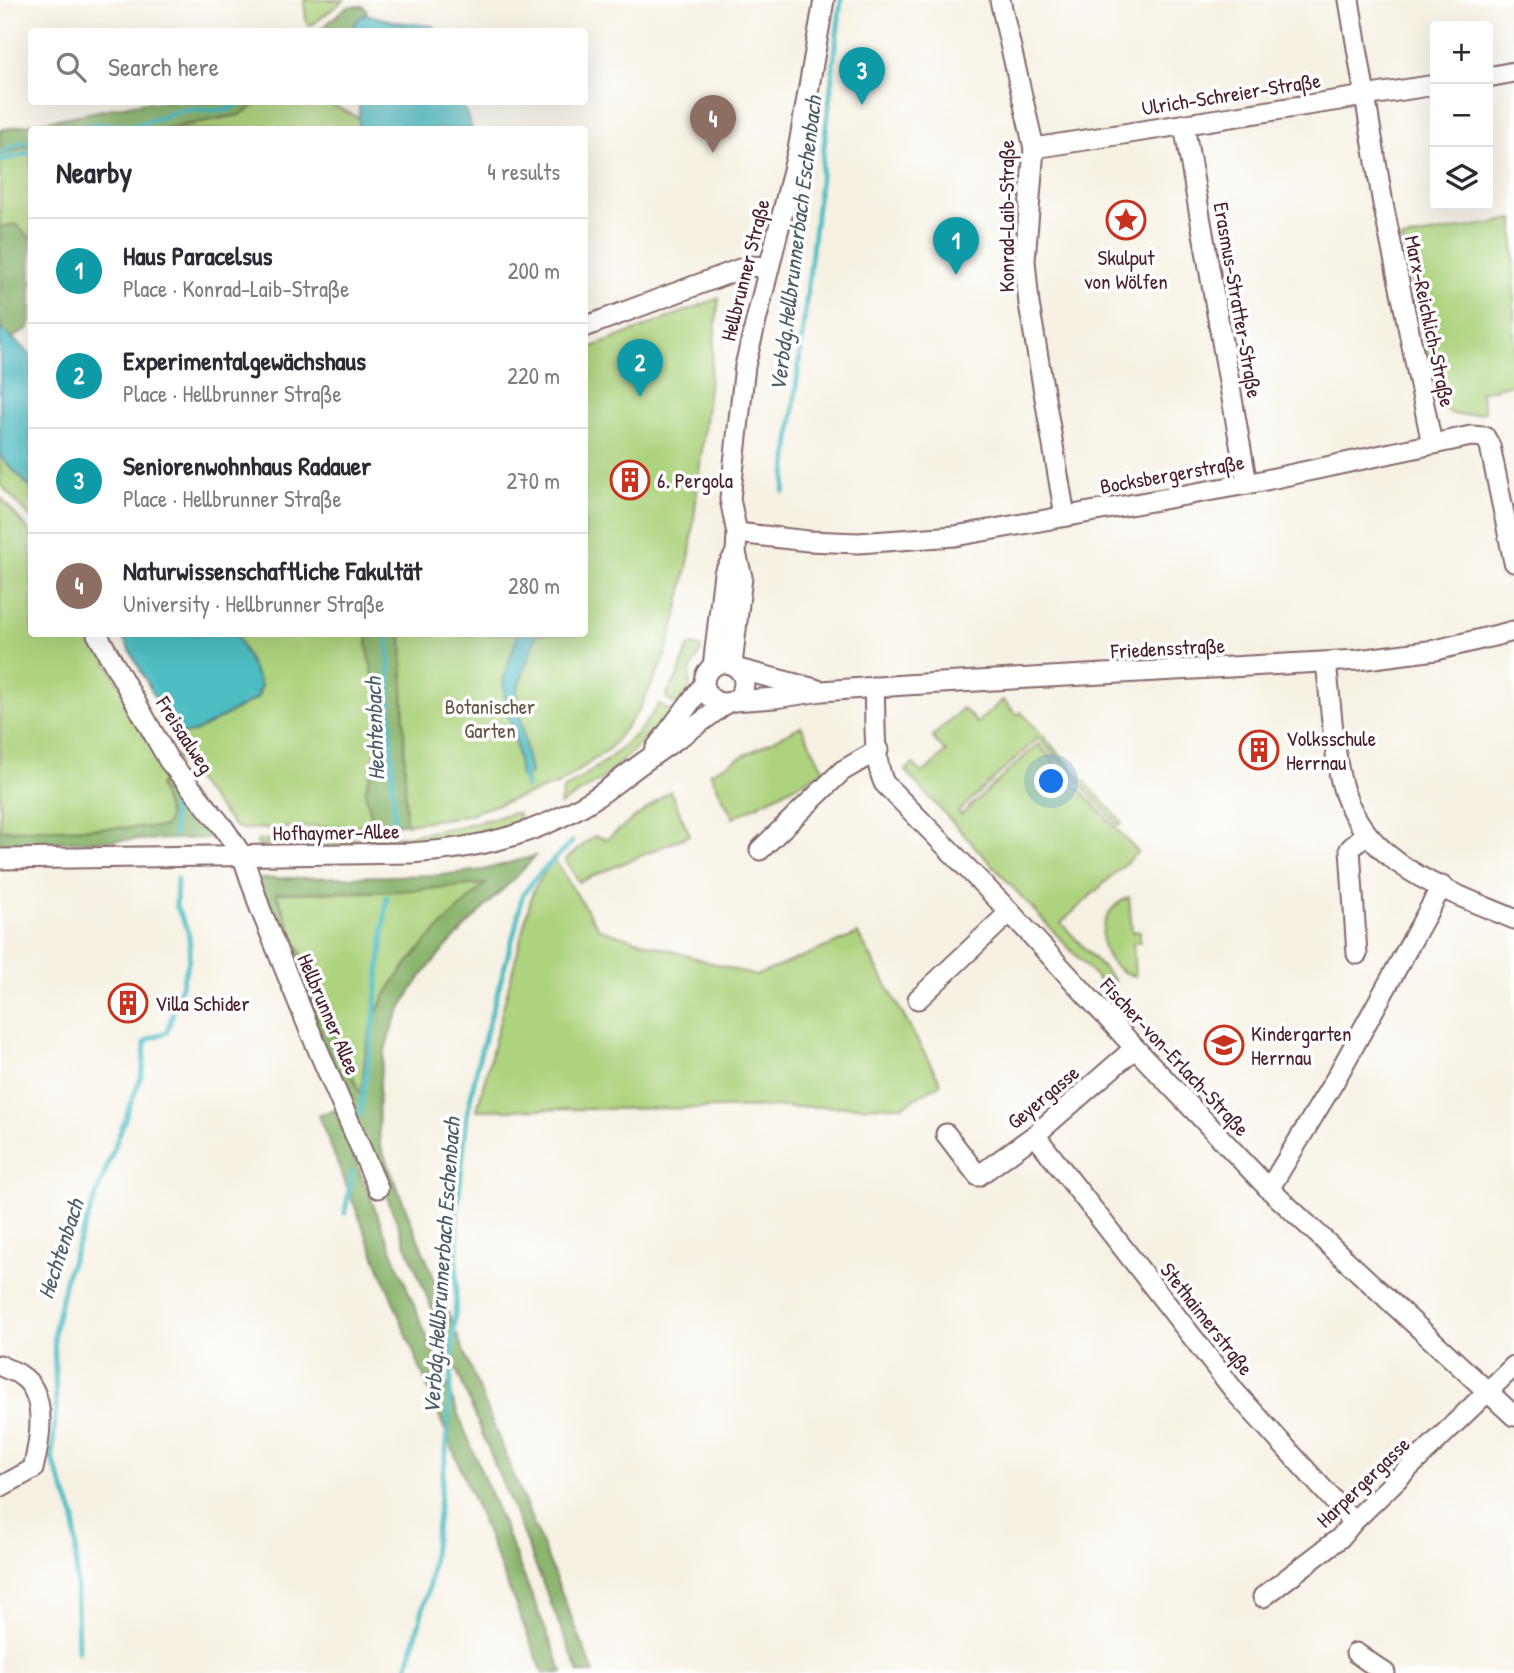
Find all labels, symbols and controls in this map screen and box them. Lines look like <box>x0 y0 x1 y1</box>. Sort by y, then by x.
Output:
map controls <box>1430 21 1493 210</box>
button: + <box>1430 21 1493 84</box>
search box <box>28 28 588 105</box>
pin: 3 <box>839 47 885 105</box>
icon: search <box>52 48 90 86</box>
text: Search here <box>108 49 219 84</box>
street label: Ulrich-Schreier-Straße <box>1139 66 1323 122</box>
button: − <box>1430 84 1493 147</box>
water label: Verbdg.Hellbrunnerbach Eschenbach <box>761 93 830 394</box>
pin: 4 <box>690 95 736 153</box>
street label: Konrad-Laib-Straße <box>992 140 1021 292</box>
button: layers <box>1430 147 1493 210</box>
text: Nearby <box>56 152 132 192</box>
text: 4 results <box>487 156 560 187</box>
street label: Hellbrunner Straße <box>713 196 777 344</box>
place icon: Skulput von Wölfen <box>1105 199 1147 241</box>
street label: Erasmus-Stratter-Straße <box>1207 200 1269 400</box>
pin: 1 <box>933 217 979 275</box>
street label: Marx-Reichlich-Straße <box>1398 233 1462 409</box>
text: Haus Paracelsus <box>123 238 272 273</box>
place label: Skulput von Wölfen <box>1084 243 1168 296</box>
text: 1 <box>75 255 83 286</box>
text: 200 m <box>508 255 560 286</box>
text: Place · Konrad-Laib-Straße <box>123 273 349 304</box>
pin: 2 <box>617 339 663 397</box>
text: Experimentalgewächshaus <box>123 343 366 378</box>
text: 2 <box>74 360 84 391</box>
text: 220 m <box>507 360 560 391</box>
text: Place · Hellbrunner Straße <box>123 378 342 409</box>
street label: Bocksbergerstraße <box>1098 447 1246 501</box>
text: Seniorenwohnhaus Radauer <box>123 448 371 483</box>
building icon: 6. Pergola <box>609 459 651 501</box>
text: 3 <box>74 465 84 496</box>
text: 270 m <box>507 465 560 496</box>
place label: 6. Pergola <box>657 466 733 495</box>
text: Place · Hellbrunner Straße <box>123 483 342 514</box>
text: Naturwissenschaftliche Fakultät <box>123 553 422 588</box>
text: 4 <box>75 570 83 601</box>
text: 280 m <box>508 570 560 601</box>
text: University · Hellbrunner Straße <box>123 588 384 619</box>
street label: Friedensstraße <box>1109 631 1226 666</box>
water label: Hechtenbach <box>357 676 391 781</box>
street label: Freisaalweg <box>149 690 221 779</box>
park label: Botanischer Garten <box>445 692 535 745</box>
place label: Volksschule Herrnau <box>1286 724 1376 777</box>
building icon: Volksschule Herrnau <box>1238 729 1280 771</box>
your location <box>1034 764 1068 798</box>
street label: Hofhaymer-Allee <box>272 816 400 848</box>
street label: Hellbrunner Allee <box>291 949 367 1079</box>
street label: Fischer-von-Erlach-Straße <box>1093 971 1256 1142</box>
building icon: Villa Schider <box>107 982 149 1024</box>
place label: Villa Schider <box>155 989 250 1018</box>
place label: Kindergarten Herrnau <box>1251 1019 1352 1072</box>
school or university icon: Kindergarten Herrnau <box>1203 1024 1245 1066</box>
street label: Geyergasse <box>1001 1058 1085 1136</box>
water label: Verbdg.Hellbrunnerbach Eschenbach <box>415 1115 468 1415</box>
water label: Hechtenbach <box>29 1194 91 1303</box>
street label: Stethaimerstraße <box>1154 1256 1260 1382</box>
street label: Harpergergasse <box>1310 1430 1416 1534</box>

